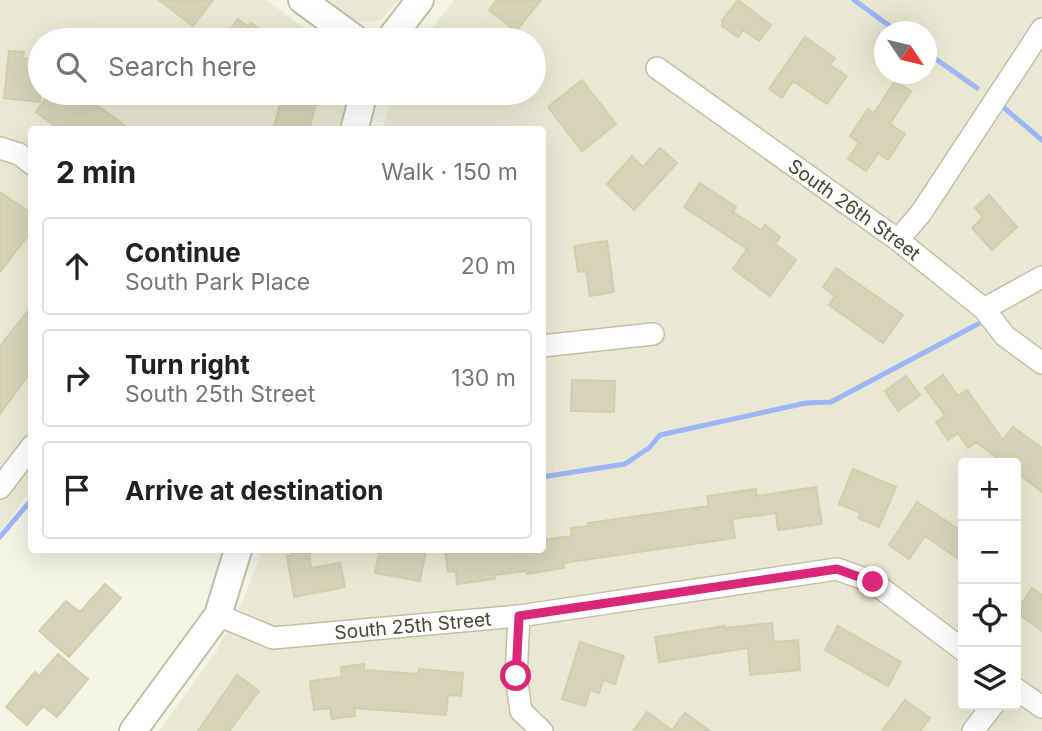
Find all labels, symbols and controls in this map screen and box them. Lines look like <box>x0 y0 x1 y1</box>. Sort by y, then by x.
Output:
north arrow <box>874 21 937 84</box>
search box <box>28 28 546 105</box>
icon: search <box>52 48 90 86</box>
text: Search here <box>108 51 257 82</box>
text: 2 min <box>56 154 136 190</box>
street label: South 26th Street <box>784 154 925 265</box>
text: Walk · 150 m <box>381 158 518 186</box>
text: Continue <box>125 237 241 268</box>
icon: ahead <box>58 247 96 285</box>
text: 20 m <box>461 252 516 280</box>
text: South Park Place <box>125 268 310 296</box>
text: Turn right <box>125 349 250 380</box>
icon: right <box>58 359 96 397</box>
text: 130 m <box>451 364 516 392</box>
text: South 25th Street <box>125 380 315 408</box>
map controls <box>958 458 1021 710</box>
button: + <box>958 458 1021 521</box>
icon: arrive <box>58 471 96 509</box>
text: Arrive at destination <box>125 475 384 506</box>
button: − <box>958 521 1021 584</box>
route end <box>857 566 888 597</box>
button: locate <box>958 584 1021 647</box>
street label: South 25th Street <box>334 608 492 644</box>
button: layers <box>958 647 1021 710</box>
route start <box>500 660 531 691</box>

